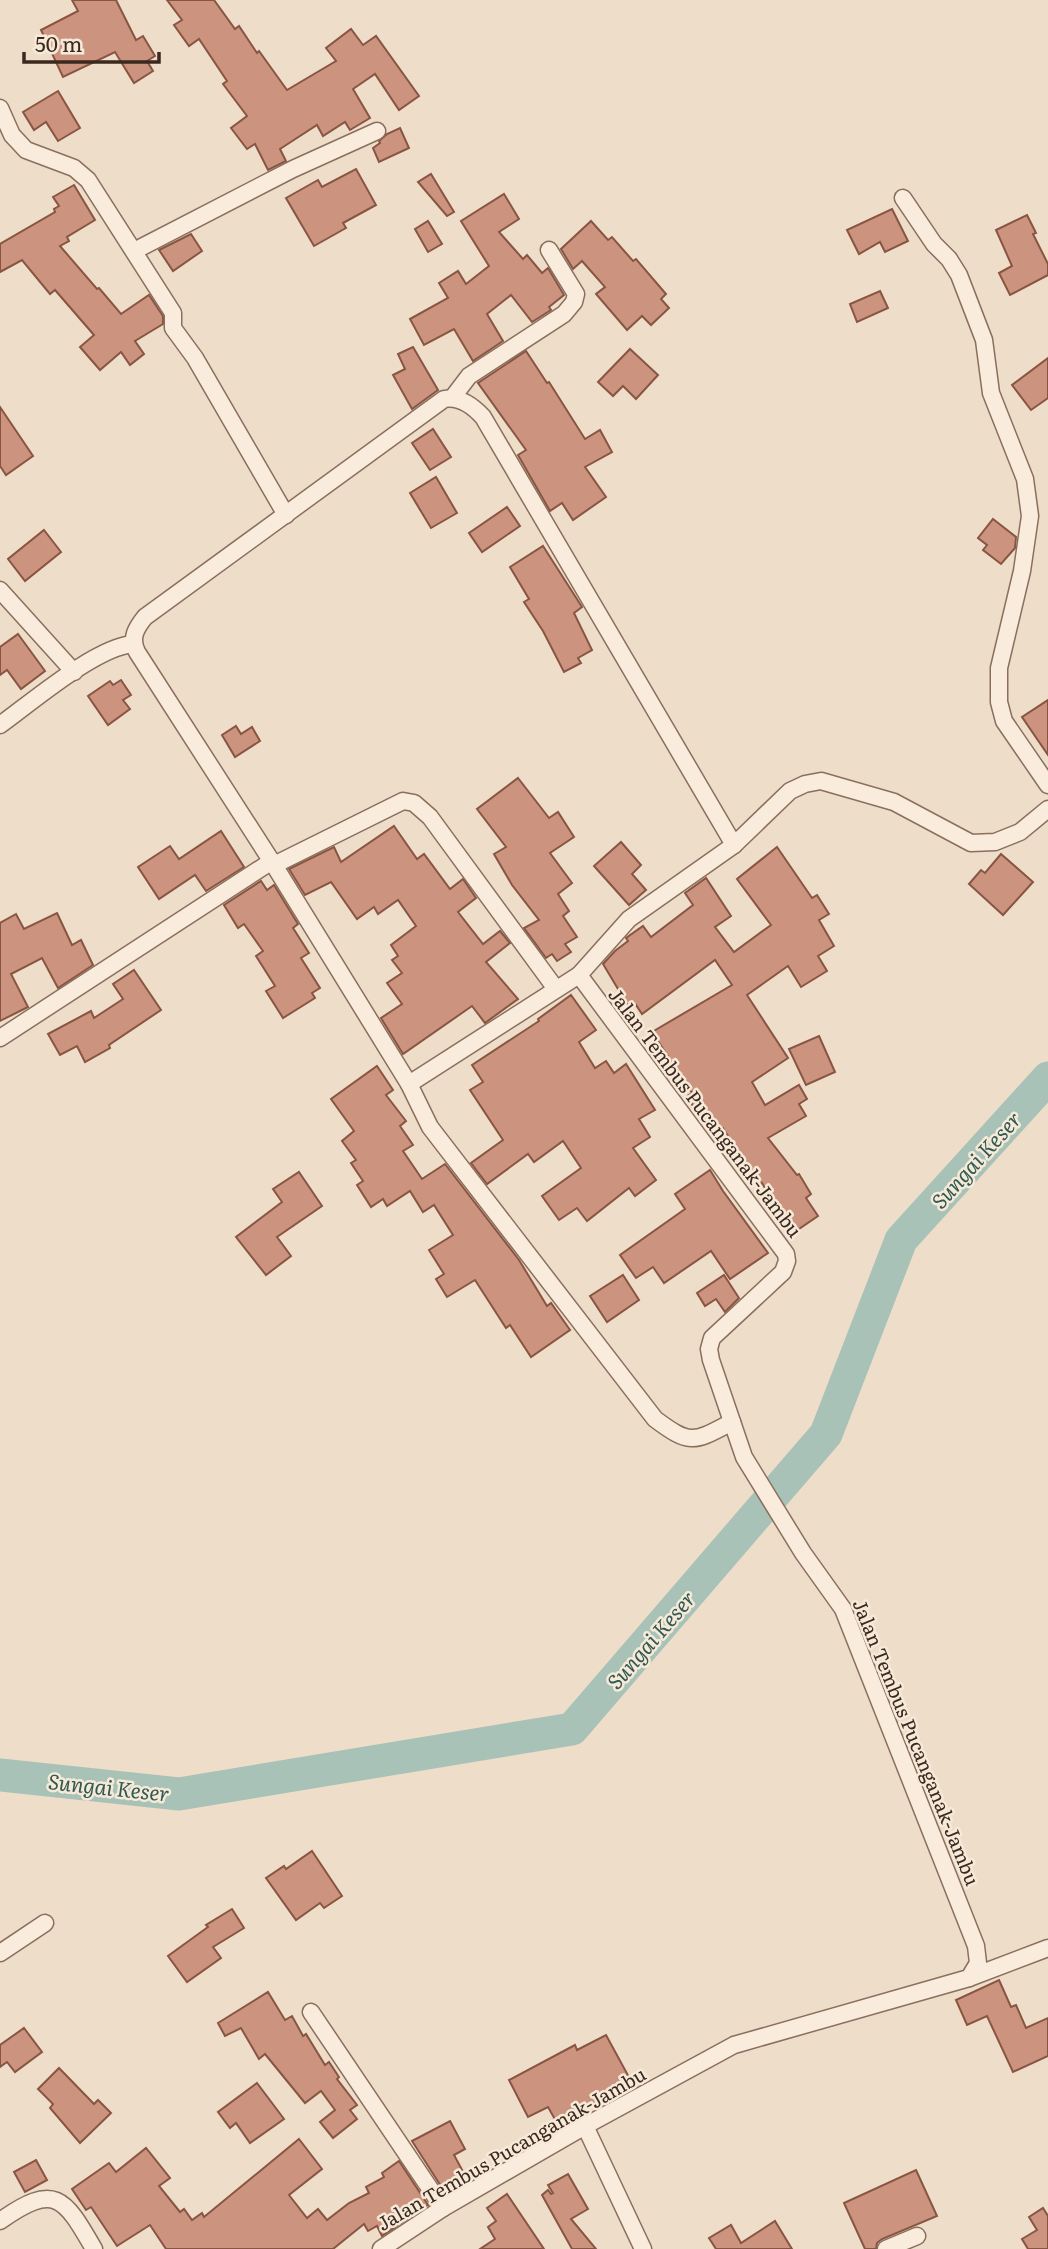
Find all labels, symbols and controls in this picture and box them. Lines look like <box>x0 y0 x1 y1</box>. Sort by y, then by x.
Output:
scale bar <box>24 21 159 65</box>
text: 50 m <box>35 27 82 58</box>
street label: Jalan Tembus Pucanganak-Jambu <box>603 981 809 1243</box>
water label: Sungai Keser <box>923 1103 1027 1215</box>
water label: Sungai Keser <box>598 1583 702 1695</box>
street label: Jalan Tembus Pucanganak-Jambu <box>847 1595 987 1889</box>
water label: Sungai Keser <box>47 1764 171 1808</box>
street label: Jalan Tembus Pucanganak-Jambu <box>371 2059 651 2237</box>

